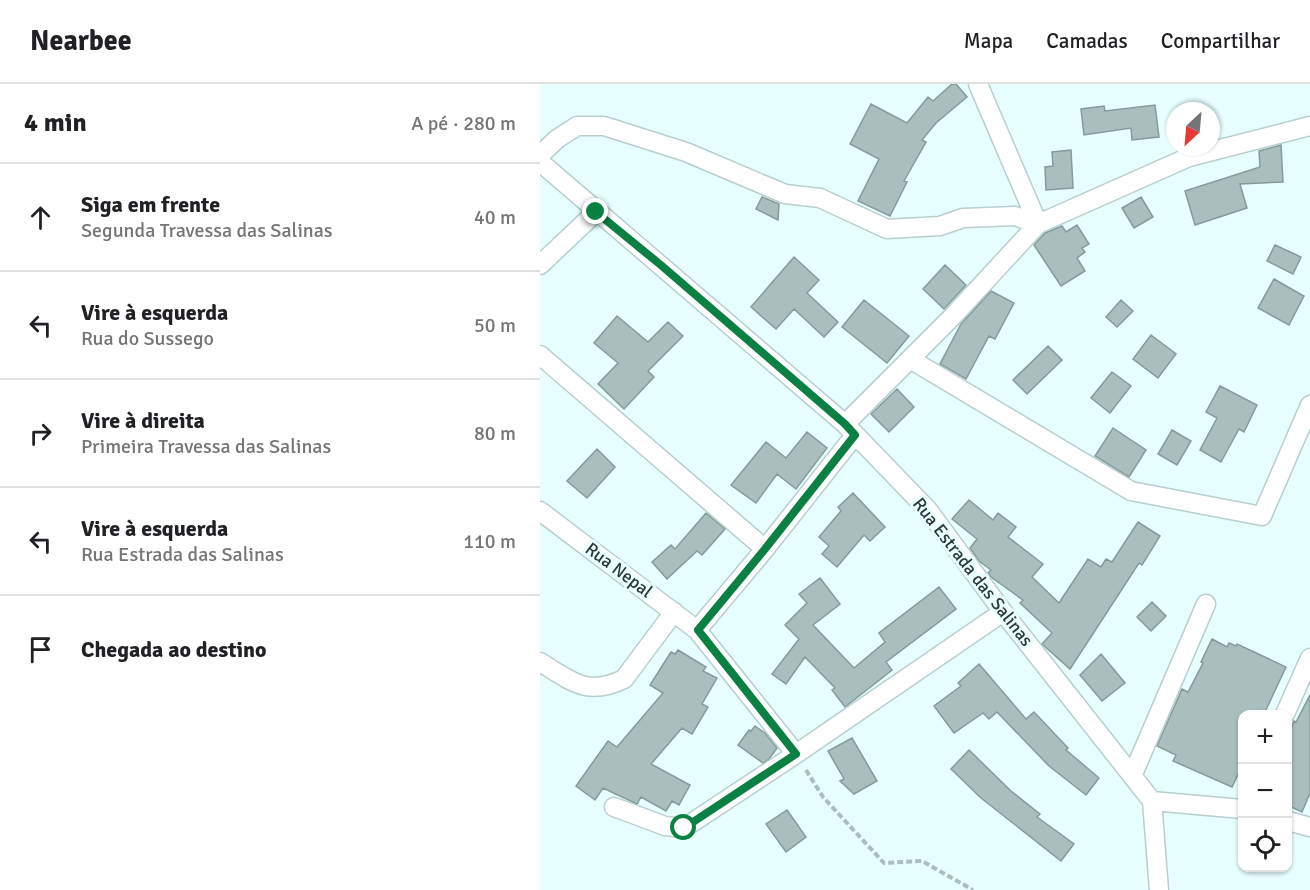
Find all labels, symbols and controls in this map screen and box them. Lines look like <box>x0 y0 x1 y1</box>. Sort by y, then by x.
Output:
text: Nearbee <box>30 24 132 58</box>
text: Mapa <box>964 28 1013 54</box>
text: Camadas <box>1046 28 1128 54</box>
text: Compartilhar <box>1161 28 1280 54</box>
north arrow <box>1166 102 1220 156</box>
text: 4 min <box>24 107 87 139</box>
text: A pé · 280 m <box>411 111 516 136</box>
text: Siga em frente <box>81 191 220 218</box>
route end <box>582 198 608 224</box>
icon: ahead <box>24 201 57 234</box>
text: 40 m <box>474 205 516 230</box>
text: Segunda Travessa das Salinas <box>81 218 333 243</box>
text: Vire à esquerda <box>81 299 228 326</box>
icon: left <box>24 309 57 342</box>
text: 50 m <box>474 313 516 338</box>
text: Rua do Sussego <box>81 326 214 351</box>
text: Vire à direita <box>81 407 205 434</box>
icon: right <box>24 417 57 450</box>
text: 80 m <box>474 421 516 446</box>
text: Primeira Travessa das Salinas <box>81 434 331 459</box>
street label: Rua Estrada das Salinas <box>908 493 1038 651</box>
text: Vire à esquerda <box>81 515 228 542</box>
icon: left <box>24 525 57 558</box>
text: 110 m <box>463 529 516 554</box>
street label: Rua Nepal <box>581 538 657 602</box>
text: Rua Estrada das Salinas <box>81 542 284 567</box>
icon: arrive <box>24 633 57 666</box>
text: Chegada ao destino <box>81 636 267 663</box>
map controls <box>1238 710 1292 872</box>
button: + <box>1238 710 1292 764</box>
button: − <box>1238 764 1292 818</box>
route start <box>670 814 696 840</box>
button: locate <box>1238 818 1292 872</box>

